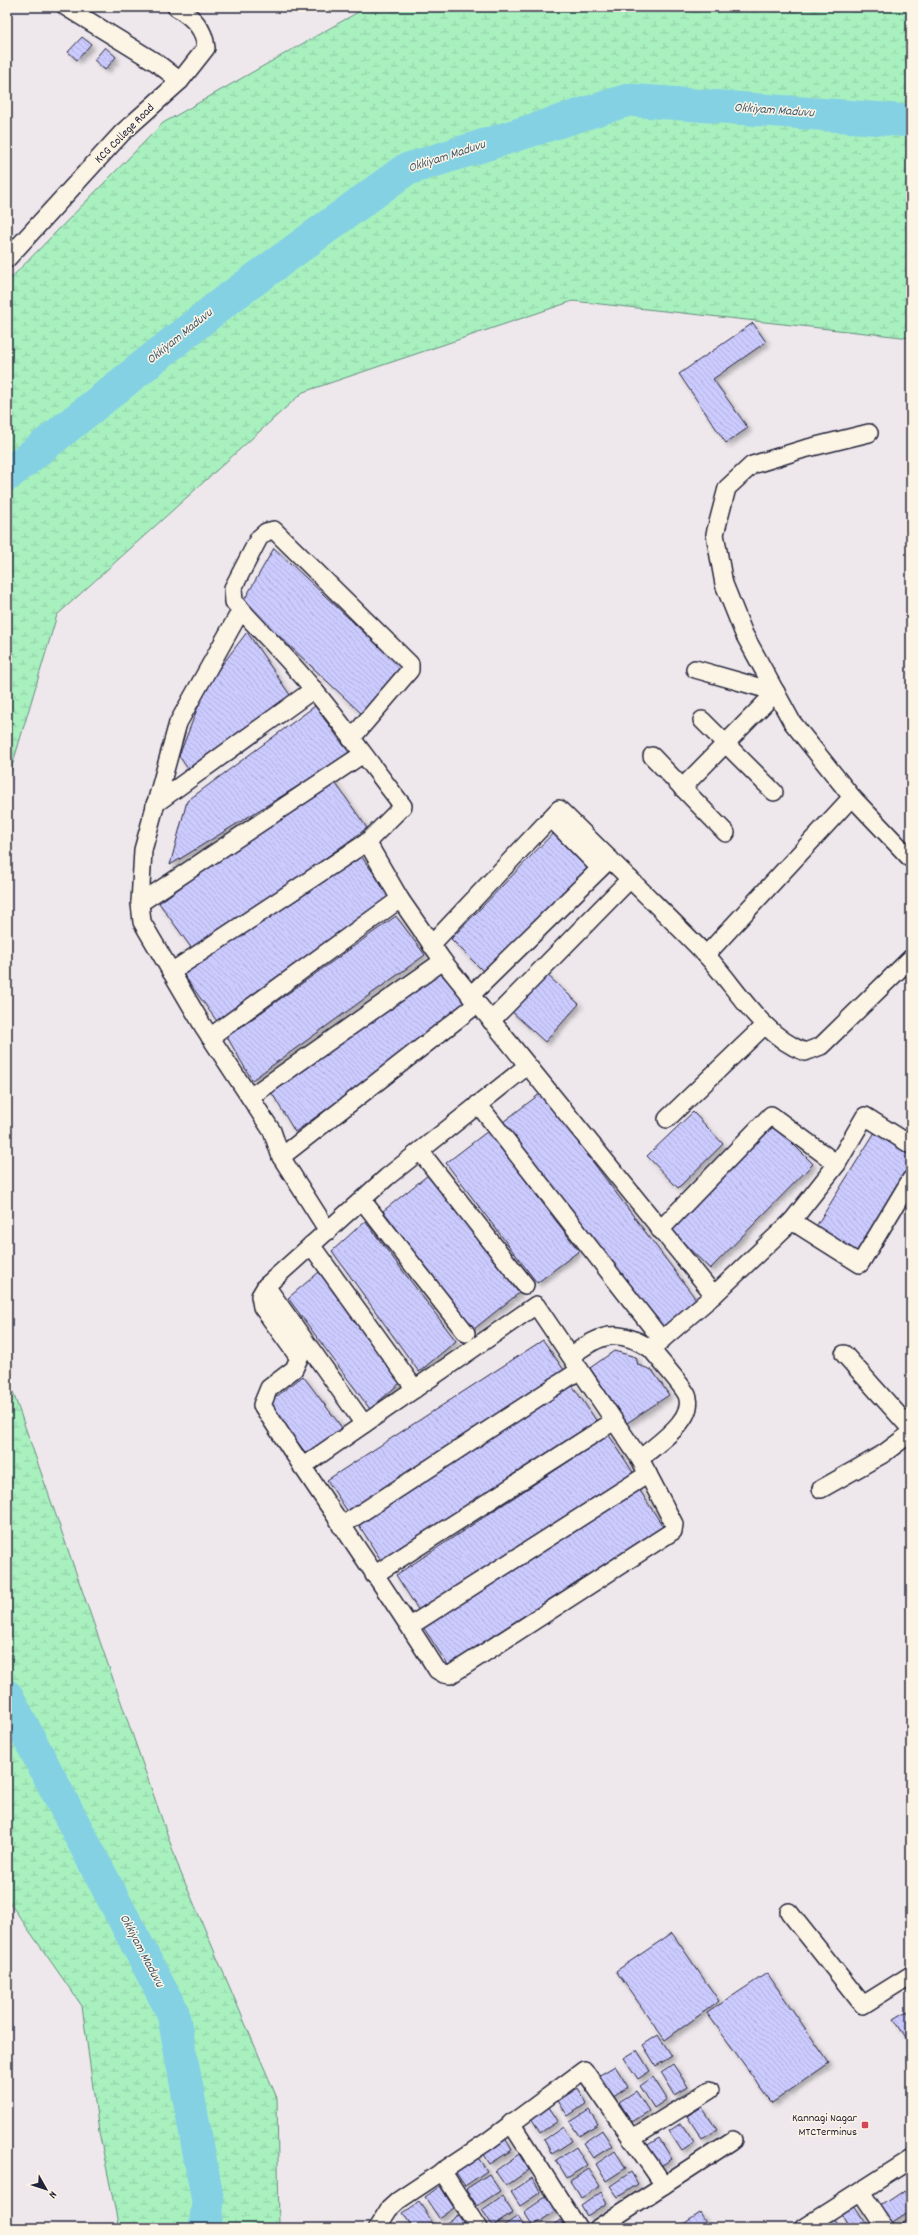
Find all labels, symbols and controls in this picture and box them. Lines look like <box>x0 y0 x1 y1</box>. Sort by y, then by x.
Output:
water label: Okkiyam Maduvu <box>733 99 816 123</box>
street label: KCG College Road <box>91 100 159 168</box>
water label: Okkiyam Maduvu <box>406 135 489 178</box>
water label: Okkiyam Maduvu <box>143 304 218 370</box>
water label: Okkiyam Maduvu <box>114 1911 169 1992</box>
place label: Kannagi Nagar MTCTerminus <box>792 2110 858 2141</box>
marker: Kannagi Nagar MTCTerminus <box>860 2120 870 2130</box>
north arrow <box>26 2169 66 2209</box>
text: N <box>44 2187 60 2202</box>

